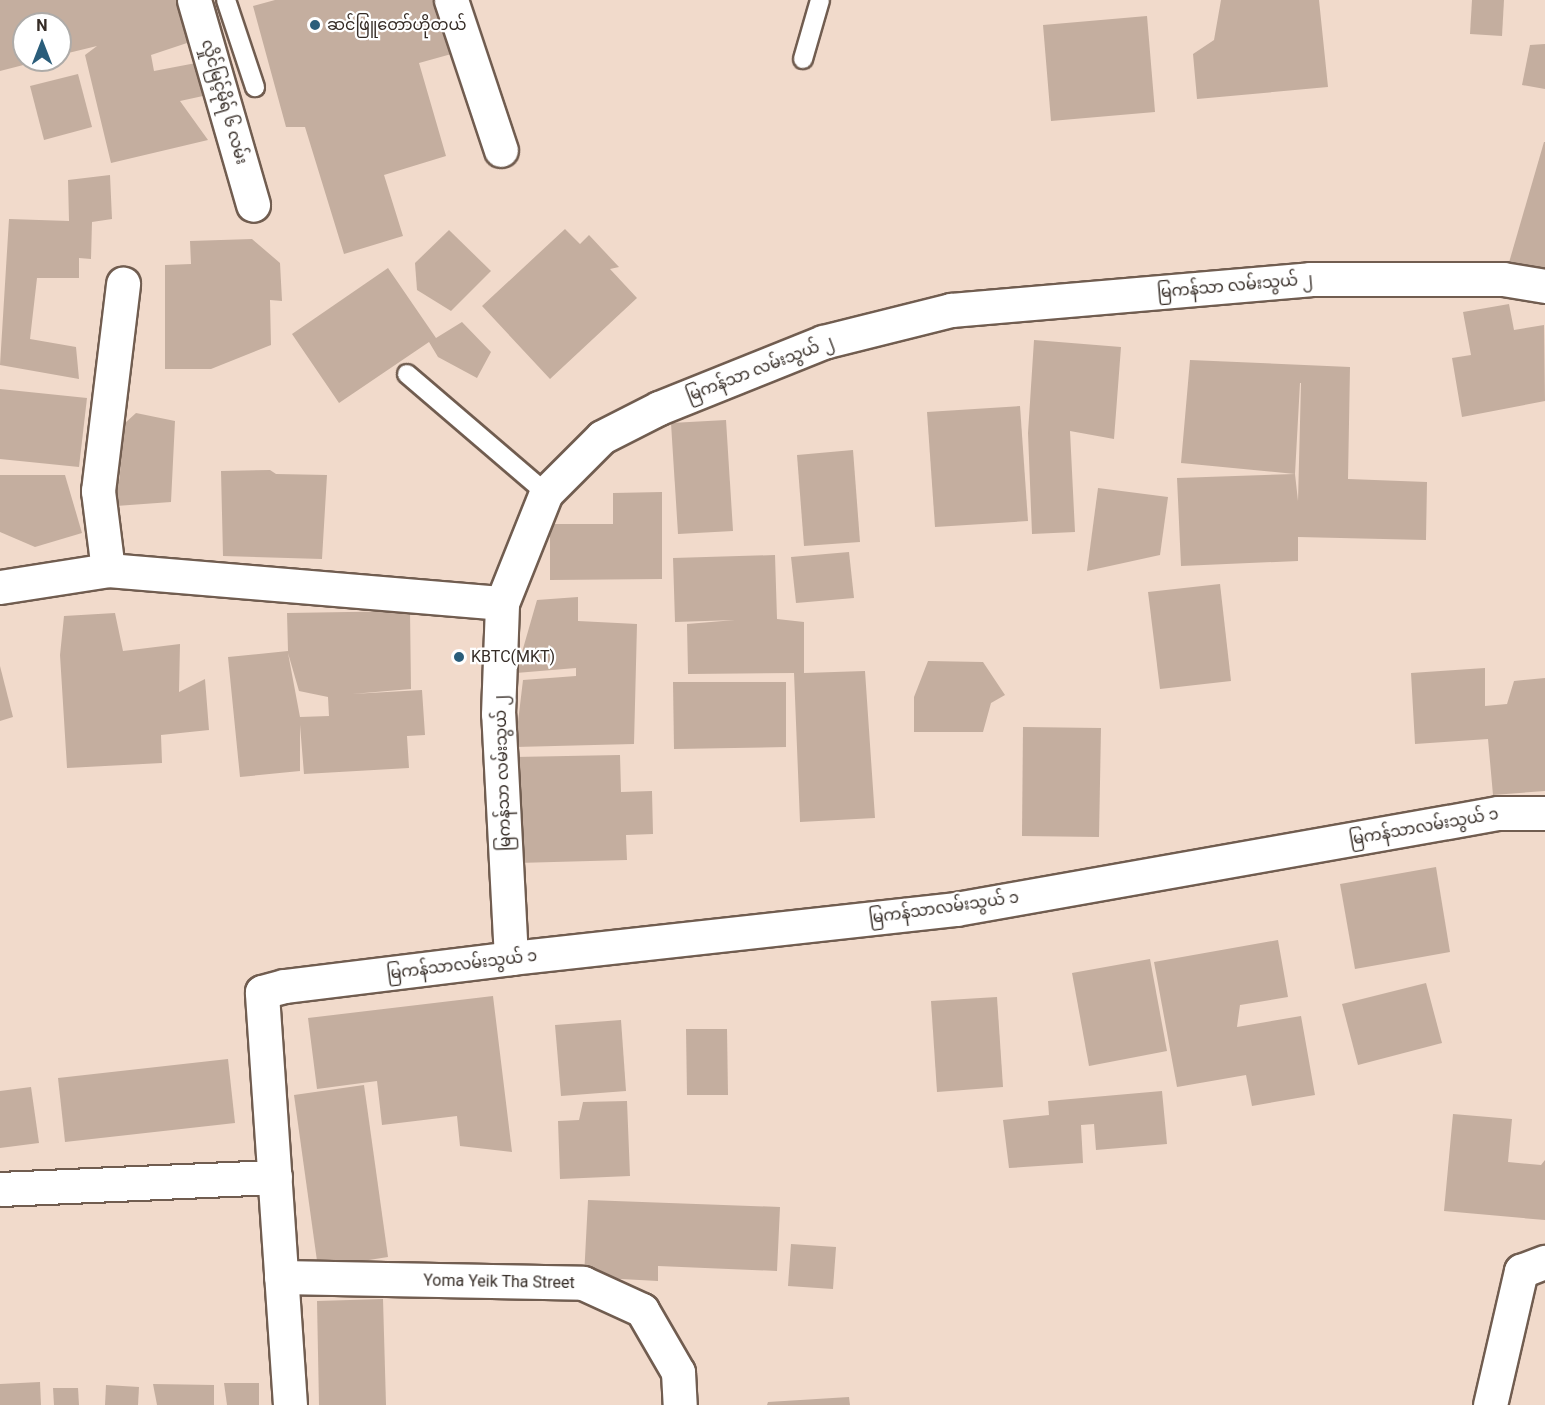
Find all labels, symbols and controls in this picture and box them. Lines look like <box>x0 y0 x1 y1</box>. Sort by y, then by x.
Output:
north arrow <box>12 12 72 72</box>
place label: ဆင်ဖြူတော်ဟိုတယ် <box>327 15 466 35</box>
text: N <box>36 16 48 35</box>
marker: ဆင်ဖြူတော်ဟိုတယ် <box>308 18 322 32</box>
street label: လှိုင်မြင့်မိုရ် ၆ လမ်း <box>197 37 251 167</box>
street label: မြကန်သာ လမ်းသွယ် ၂ <box>1156 270 1314 302</box>
street label: မြကန်သာ လမ်းသွယ် ၂ <box>684 332 836 406</box>
place label: KBTC(MKT) <box>471 647 555 667</box>
marker: KBTC(MKT) <box>452 650 466 664</box>
street label: မြကန်သာ လမ်းသွယ် ၂ <box>491 695 515 851</box>
street label: မြကန်သာလမ်းသွယ် ၁ <box>1348 804 1500 850</box>
street label: မြကန်သာလမ်းသွယ် ၁ <box>868 888 1020 928</box>
street label: မြကန်သာလမ်းသွယ် ၁ <box>386 946 538 984</box>
street label: Yoma Yeik Tha Street <box>423 1271 575 1293</box>

